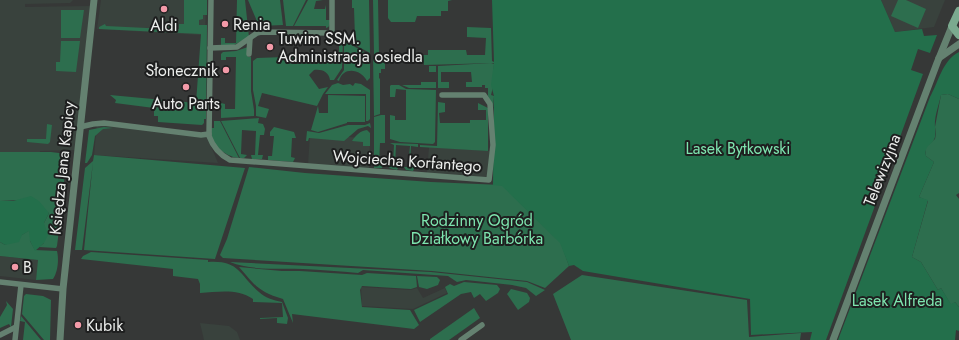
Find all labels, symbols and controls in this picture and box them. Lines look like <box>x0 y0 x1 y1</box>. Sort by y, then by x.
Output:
marker: Aldi <box>159 4 169 14</box>
place label: Renia <box>233 13 270 36</box>
place label: Aldi <box>150 14 178 37</box>
marker: Renia <box>220 19 230 29</box>
place label: Tuwim SSM. Administracja osiedla <box>278 27 423 68</box>
marker: Tuwim SSM. Administracja osiedla <box>265 42 275 52</box>
place label: Słonecznik <box>146 59 219 82</box>
marker: Słonecznik <box>221 65 231 75</box>
marker: Auto Parts <box>181 82 191 92</box>
place label: Auto Parts <box>152 92 220 115</box>
street label: Księdza Jana Kapicy <box>44 99 81 236</box>
street label: Telewizyjna <box>858 131 906 209</box>
park label: Lasek Bytkowski <box>685 137 791 160</box>
street label: Wojciecha Korfantego <box>332 144 483 178</box>
park label: Rodzinny Ogród Działkowy Barbórka <box>411 209 543 250</box>
place label: B <box>23 256 32 279</box>
marker: B <box>10 262 20 272</box>
park label: Lasek Alfreda <box>852 289 942 312</box>
place label: Kubik <box>86 314 124 337</box>
marker: Kubik <box>73 320 83 330</box>

